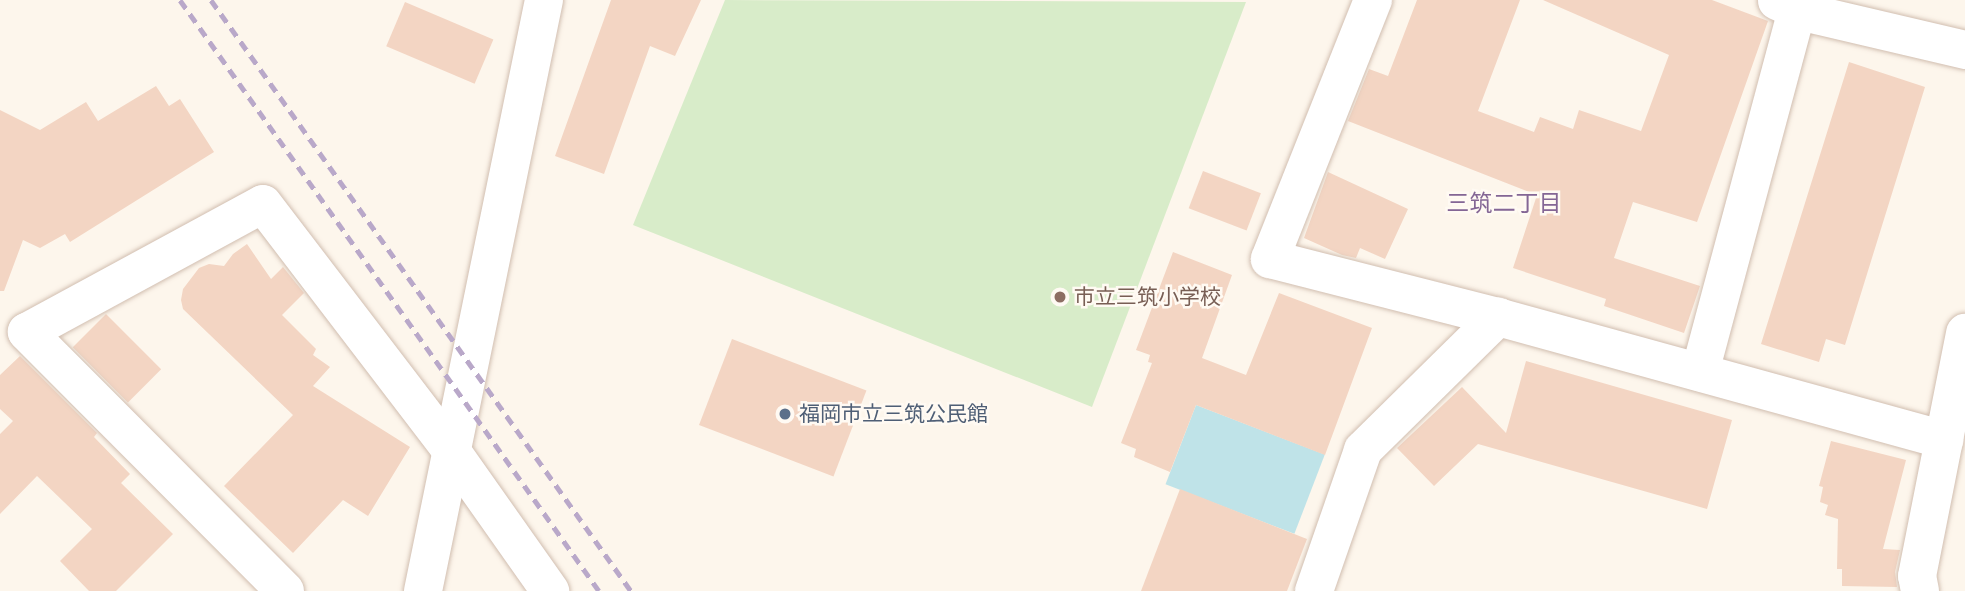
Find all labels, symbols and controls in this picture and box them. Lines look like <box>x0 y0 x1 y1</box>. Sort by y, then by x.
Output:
district label: 三筑二丁目 <box>1447 189 1561 217</box>
place label: 市立三筑小学校 <box>1074 284 1221 310</box>
marker: 市立三筑小学校 <box>1052 289 1068 305</box>
place label: 福岡市立三筑公民館 <box>799 401 988 427</box>
marker: 福岡市立三筑公民館 <box>777 406 793 422</box>

